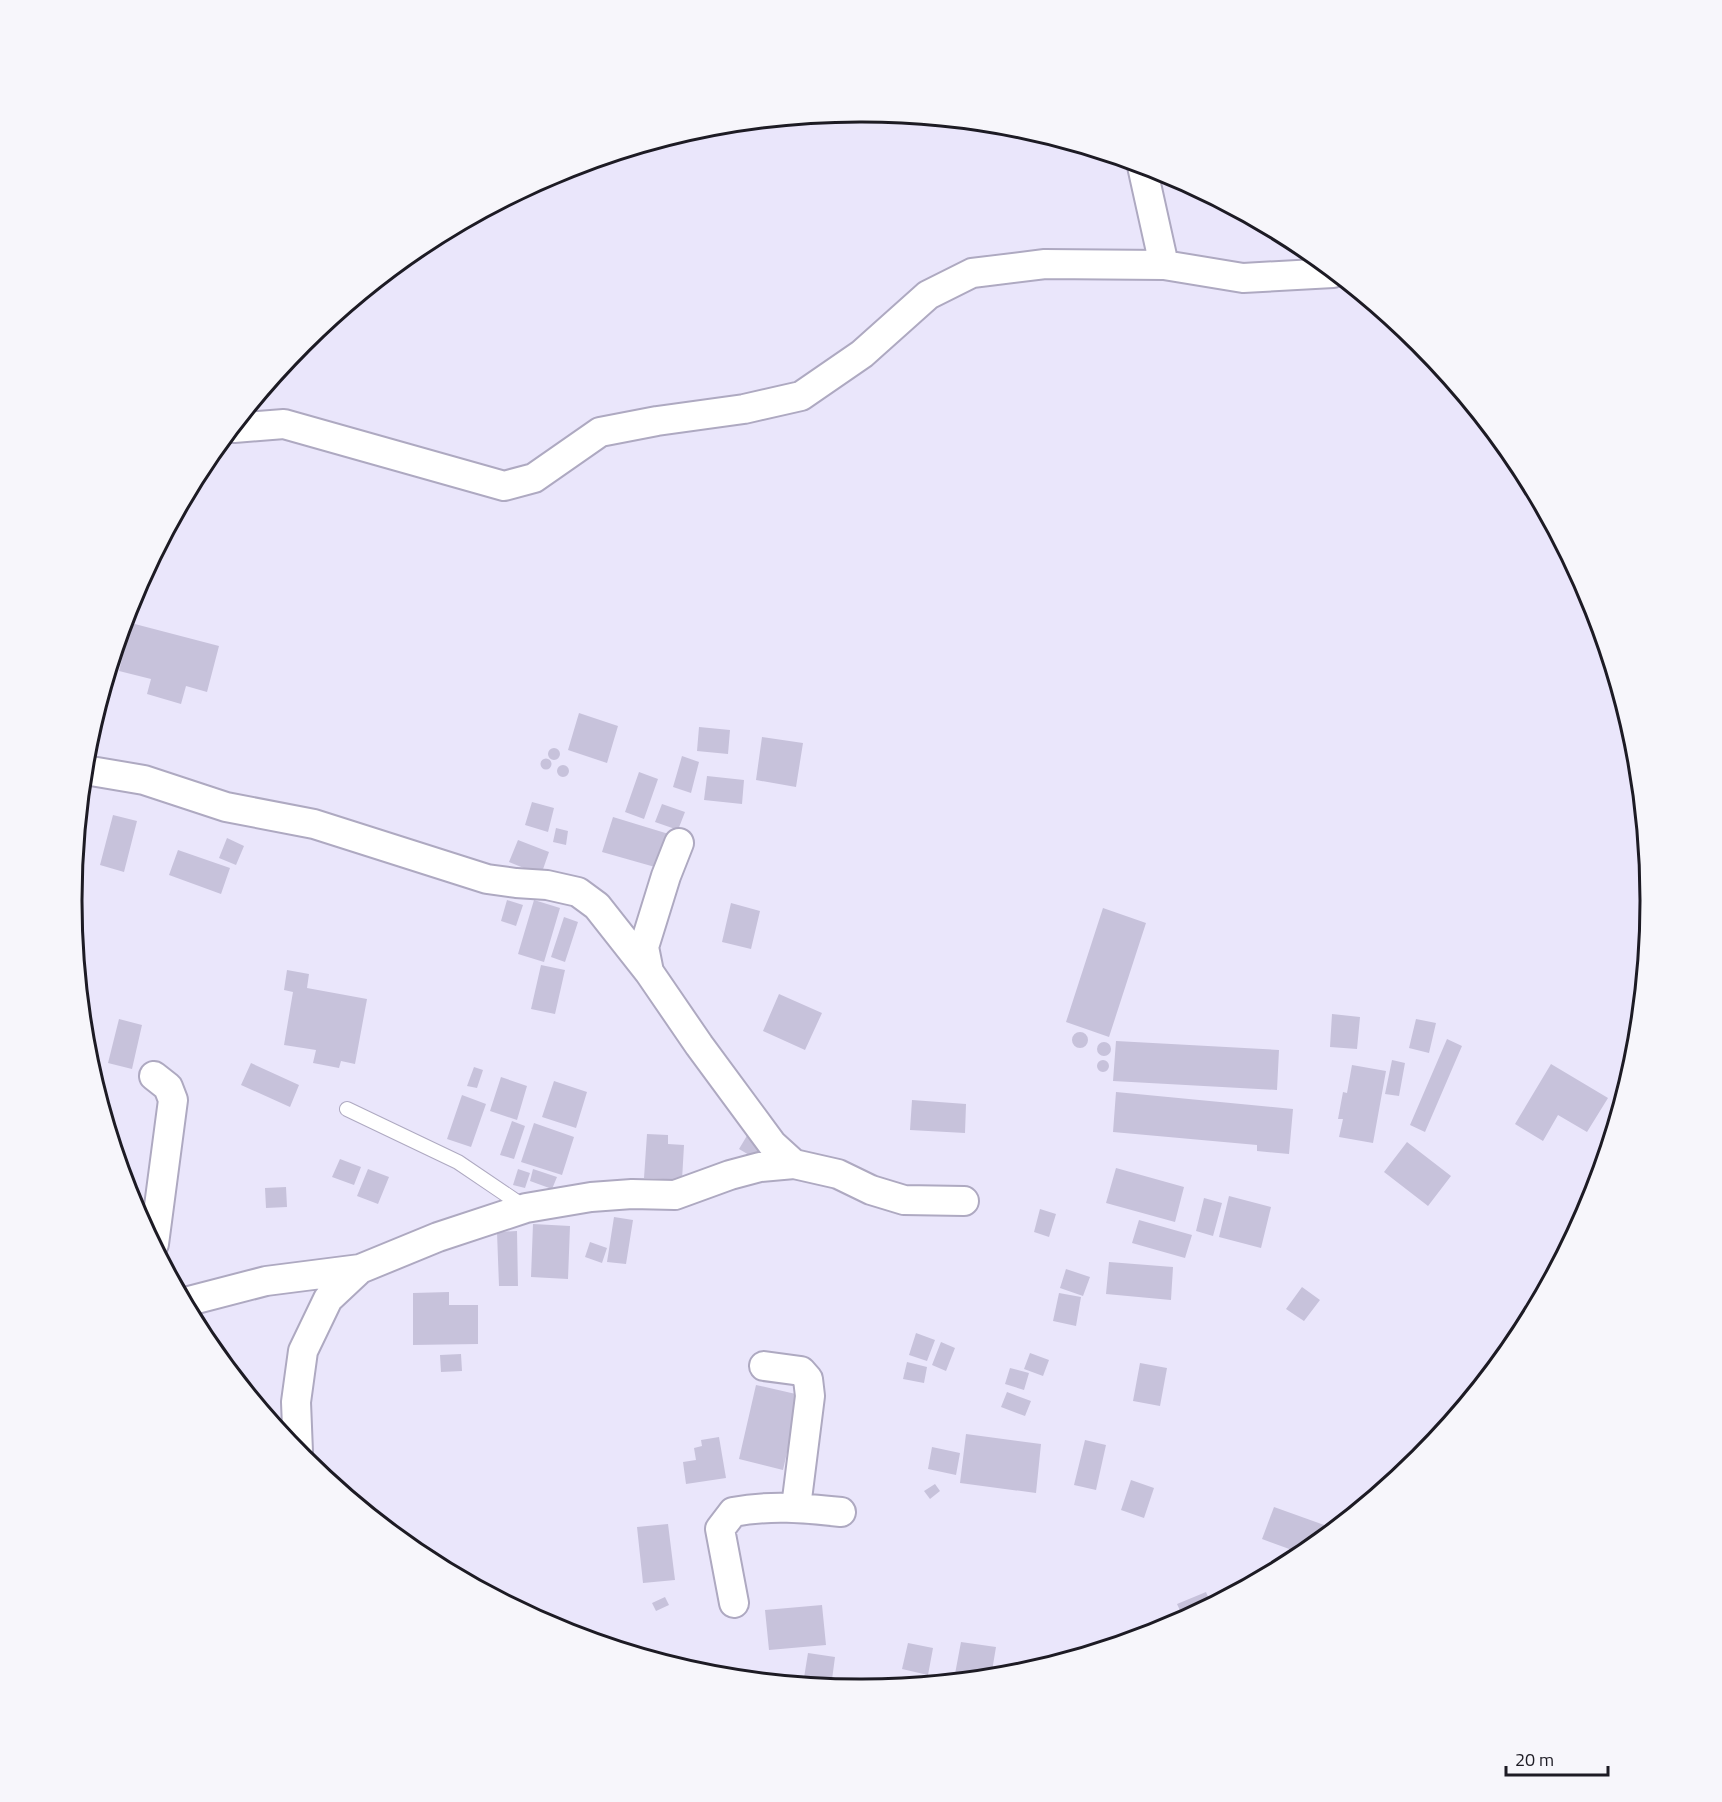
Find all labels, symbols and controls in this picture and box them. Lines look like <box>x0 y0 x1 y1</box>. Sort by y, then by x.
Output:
scale bar <box>1506 1739 1608 1777</box>
text: 20 m <box>1515 1746 1554 1773</box>

